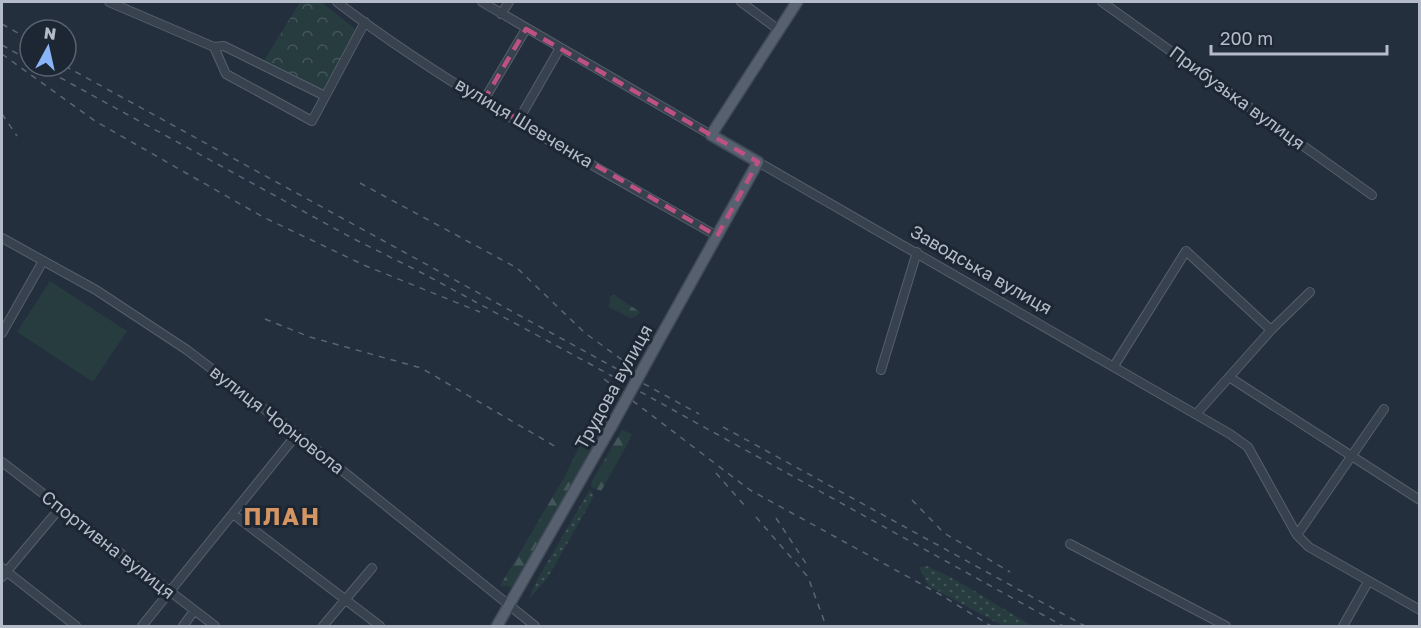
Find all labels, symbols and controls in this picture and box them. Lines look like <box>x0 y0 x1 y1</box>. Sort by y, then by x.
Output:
north arrow <box>18 18 78 78</box>
scale bar <box>1211 18 1386 56</box>
text: N <box>43 22 58 44</box>
text: 200 m <box>1220 27 1273 49</box>
street label: Прибузька вулиця <box>1166 41 1310 154</box>
street label: вулиця Шевченка <box>452 72 597 172</box>
street label: Заводська вулиця <box>907 220 1056 319</box>
street label: Трудова вулиця <box>570 320 656 453</box>
street label: вулиця Чорновола <box>206 360 349 478</box>
street label: Спортивна вулиця <box>38 485 180 603</box>
district label: ПЛАН <box>244 501 320 530</box>

